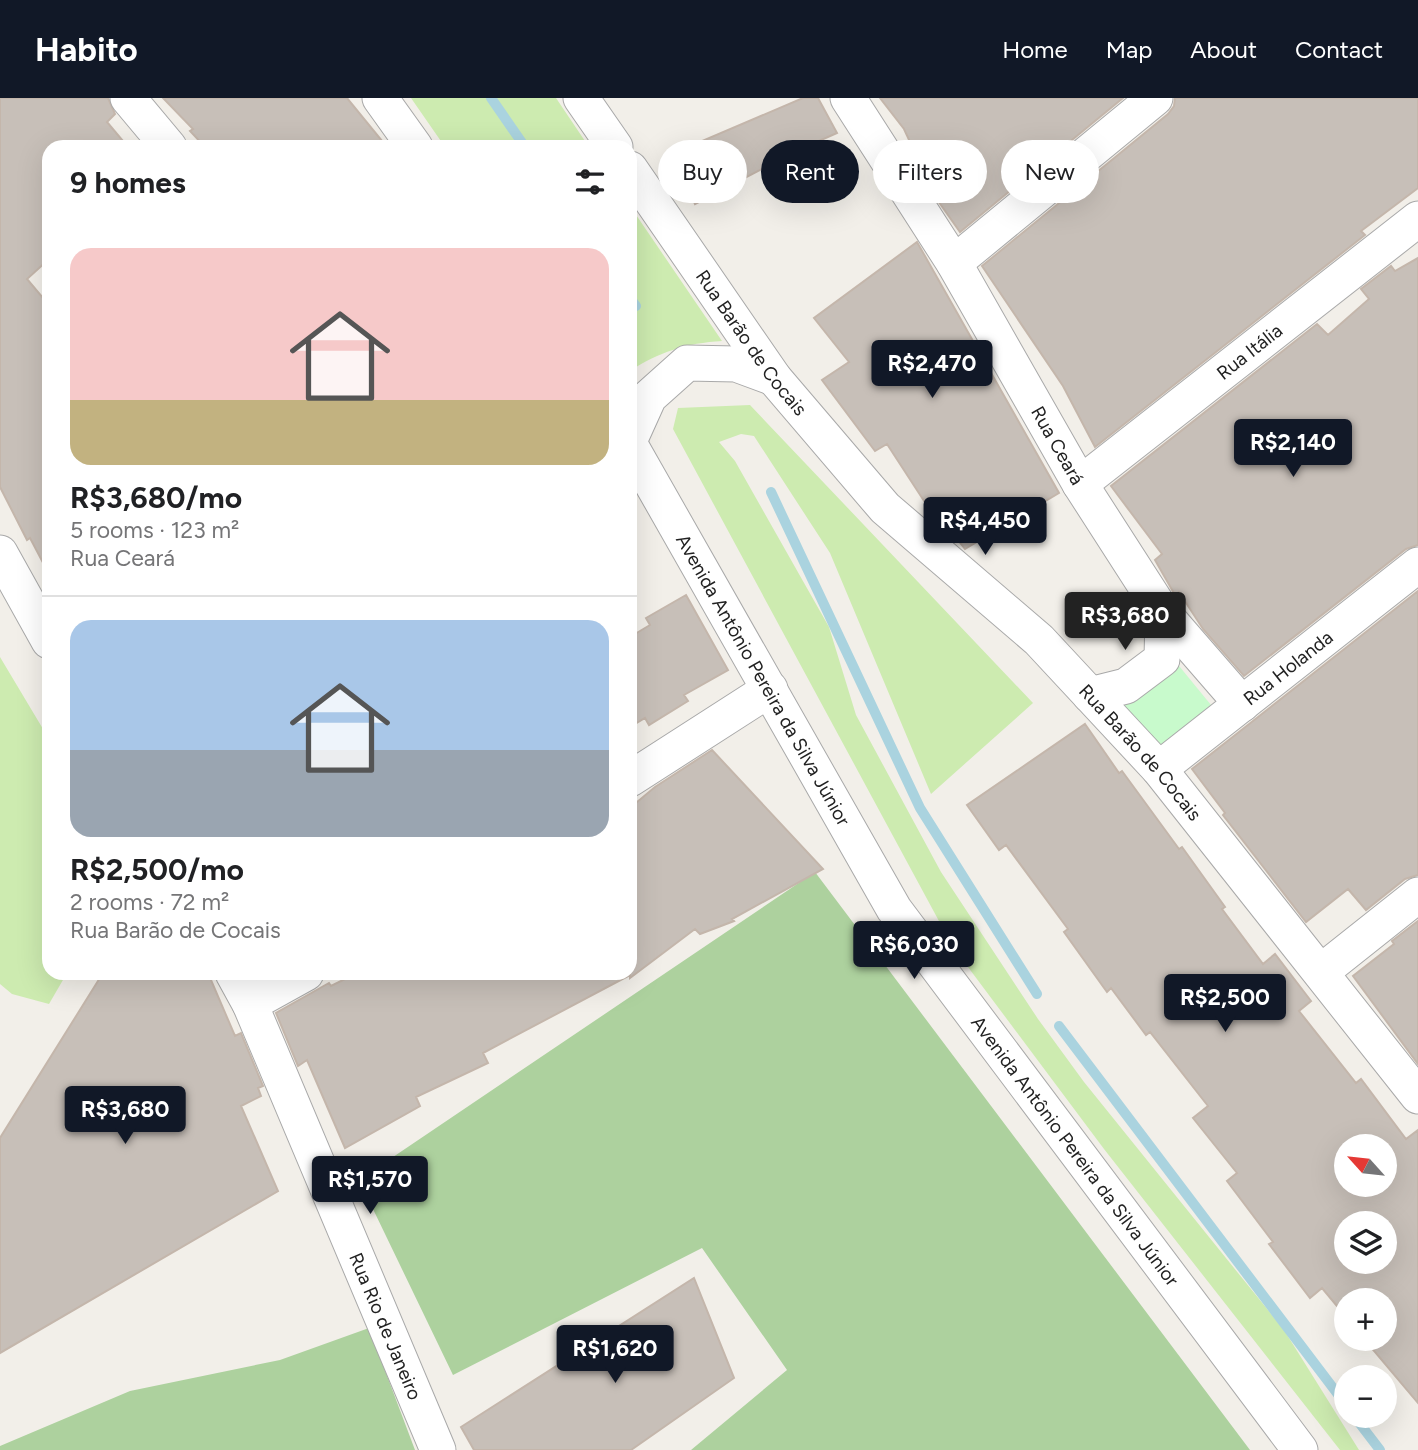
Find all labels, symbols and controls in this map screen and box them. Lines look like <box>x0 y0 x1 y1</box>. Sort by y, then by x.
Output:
text: Habito <box>35 30 138 69</box>
text: Home <box>1002 35 1068 64</box>
text: Map <box>1106 35 1152 64</box>
text: About <box>1190 35 1257 64</box>
text: Contact <box>1295 35 1383 64</box>
chip: Buy <box>658 140 747 203</box>
chip: Rent <box>761 140 859 203</box>
chip: Filters <box>873 140 987 203</box>
chip: New <box>1001 140 1099 203</box>
icon: filters <box>571 163 609 201</box>
text: 9 homes <box>70 164 186 201</box>
street label: Rua Barão de Cocais <box>691 265 812 420</box>
icon: home <box>277 293 403 419</box>
street label: Rua Itália <box>1212 318 1287 384</box>
pin: R$2,470 <box>867 341 997 400</box>
text: R$2,470 <box>887 349 977 377</box>
street label: Rua Ceará <box>1026 402 1089 489</box>
pin: R$2,140 <box>1228 420 1358 479</box>
text: R$2,140 <box>1250 428 1336 456</box>
text: R$3,680/mo <box>70 479 242 516</box>
pin: R$4,450 <box>920 498 1050 557</box>
text: R$4,450 <box>940 506 1030 534</box>
text: 5 rooms · 123 m² <box>70 516 239 544</box>
street label: Avenida Antônio Pereira da Silva Júnior <box>671 530 856 830</box>
text: Rua Ceará <box>70 544 175 572</box>
pin: R$3,680 <box>1060 592 1190 652</box>
text: R$3,680 <box>1081 601 1169 629</box>
street label: Rua Holanda <box>1238 625 1337 710</box>
icon: home <box>277 665 403 791</box>
street label: Rua Barão de Cocais <box>1074 679 1207 825</box>
text: R$2,500/mo <box>70 851 244 888</box>
text: 2 rooms · 72 m² <box>70 888 229 916</box>
text: Rua Barão de Cocais <box>70 916 281 944</box>
pin: R$6,030 <box>849 922 979 981</box>
text: R$6,030 <box>869 930 959 958</box>
pin: R$2,500 <box>1160 974 1290 1034</box>
text: R$2,500 <box>1180 983 1270 1011</box>
street label: Avenida Antônio Pereira da Silva Júnior <box>967 1011 1184 1291</box>
pin: R$3,680 <box>60 1086 190 1146</box>
text: R$3,680 <box>81 1095 169 1123</box>
north arrow <box>1334 1134 1396 1197</box>
map controls <box>1334 1134 1397 1428</box>
pin: R$1,570 <box>305 1156 435 1216</box>
text: R$1,570 <box>328 1165 412 1193</box>
button: layers <box>1334 1211 1397 1274</box>
street label: Rua Rio de Janeiro <box>345 1249 427 1403</box>
button: + <box>1334 1288 1397 1351</box>
pin: R$1,620 <box>550 1326 680 1385</box>
text: R$1,620 <box>573 1334 657 1362</box>
button: − <box>1334 1365 1397 1428</box>

